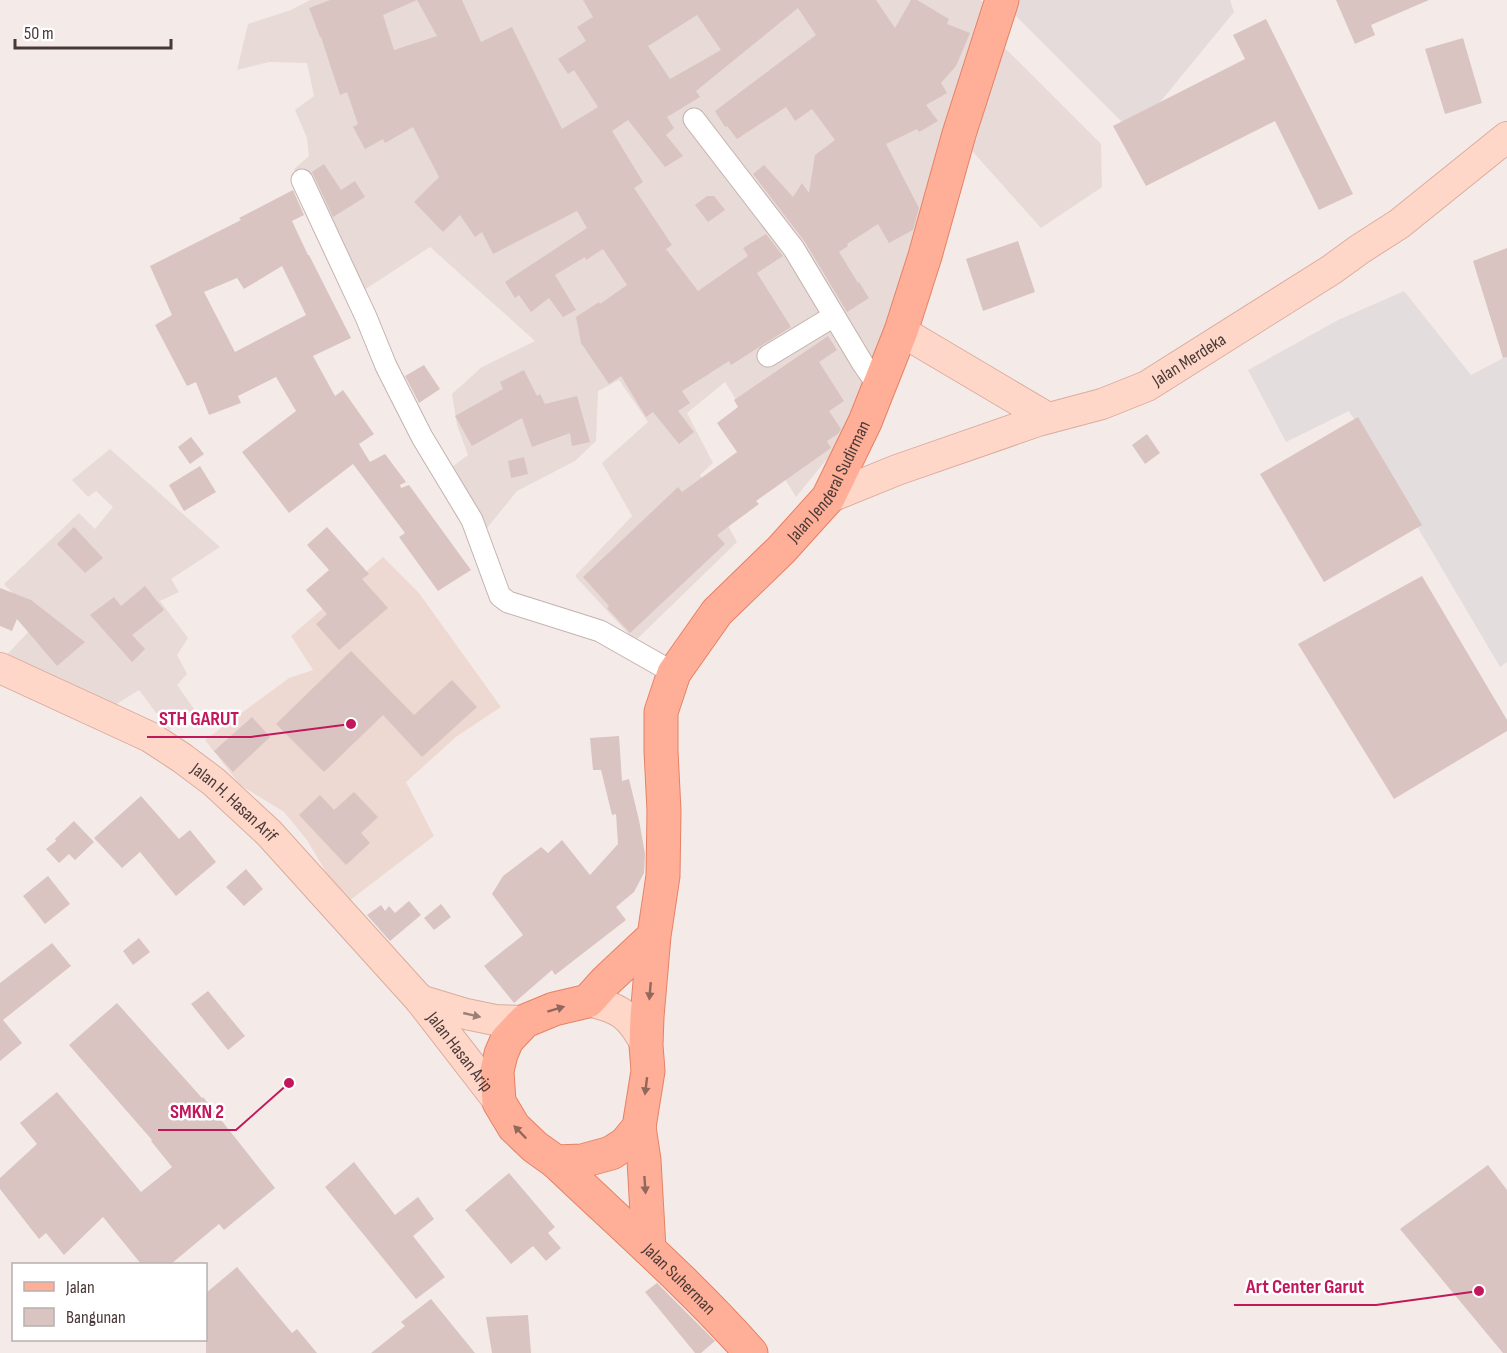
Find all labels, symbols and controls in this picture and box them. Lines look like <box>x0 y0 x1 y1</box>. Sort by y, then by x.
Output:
scale bar <box>15 12 171 50</box>
text: 50 m <box>24 23 54 44</box>
street label: Jalan Merdeka <box>1147 329 1230 391</box>
street label: Jalan Jenderal Sudirman <box>782 417 875 547</box>
callout: STH GARUT <box>147 699 251 737</box>
text: STH GARUT <box>159 707 239 731</box>
street label: Jalan H. Hasan Arif <box>186 758 283 847</box>
one-way arrow <box>645 981 655 1000</box>
one-way arrow <box>547 1004 565 1013</box>
street label: Jalan Hasan Arip <box>422 1007 498 1096</box>
one-way arrow <box>463 1011 481 1021</box>
one-way arrow <box>641 1077 650 1096</box>
callout: SMKN 2 <box>158 1092 236 1130</box>
text: SMKN 2 <box>170 1100 224 1124</box>
one-way arrow <box>513 1125 527 1140</box>
one-way arrow <box>641 1175 650 1194</box>
street label: Jalan Suherman <box>638 1238 720 1319</box>
legend <box>12 1263 207 1341</box>
callout: Art Center Garut <box>1234 1267 1376 1305</box>
text: Art Center Garut <box>1245 1275 1364 1299</box>
text: Jalan <box>65 1277 95 1298</box>
text: Bangunan <box>66 1307 126 1328</box>

